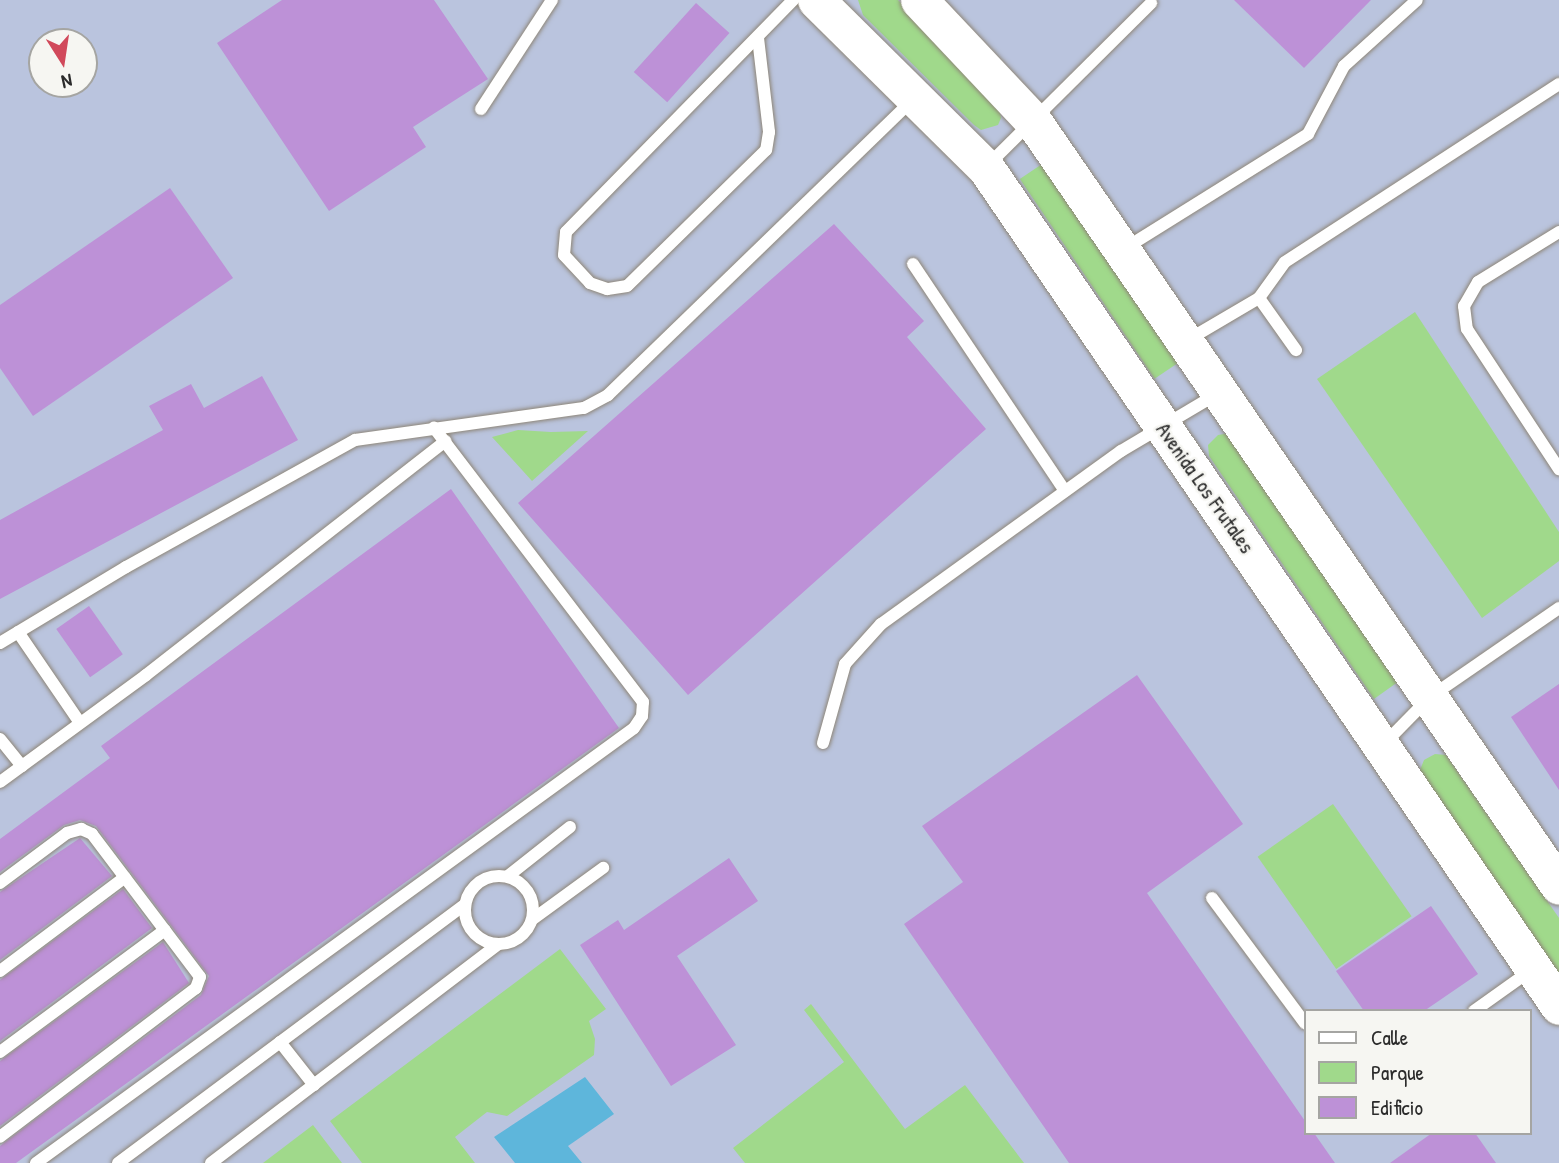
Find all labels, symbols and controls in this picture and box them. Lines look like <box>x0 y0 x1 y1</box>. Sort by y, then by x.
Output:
north arrow <box>28 28 98 98</box>
text: N <box>59 68 75 95</box>
street label: Avenida Los Frutales <box>1151 418 1259 558</box>
legend <box>1304 1009 1531 1135</box>
text: Calle <box>1371 1023 1408 1052</box>
text: Parque <box>1371 1058 1424 1087</box>
text: Edificio <box>1371 1093 1423 1122</box>

